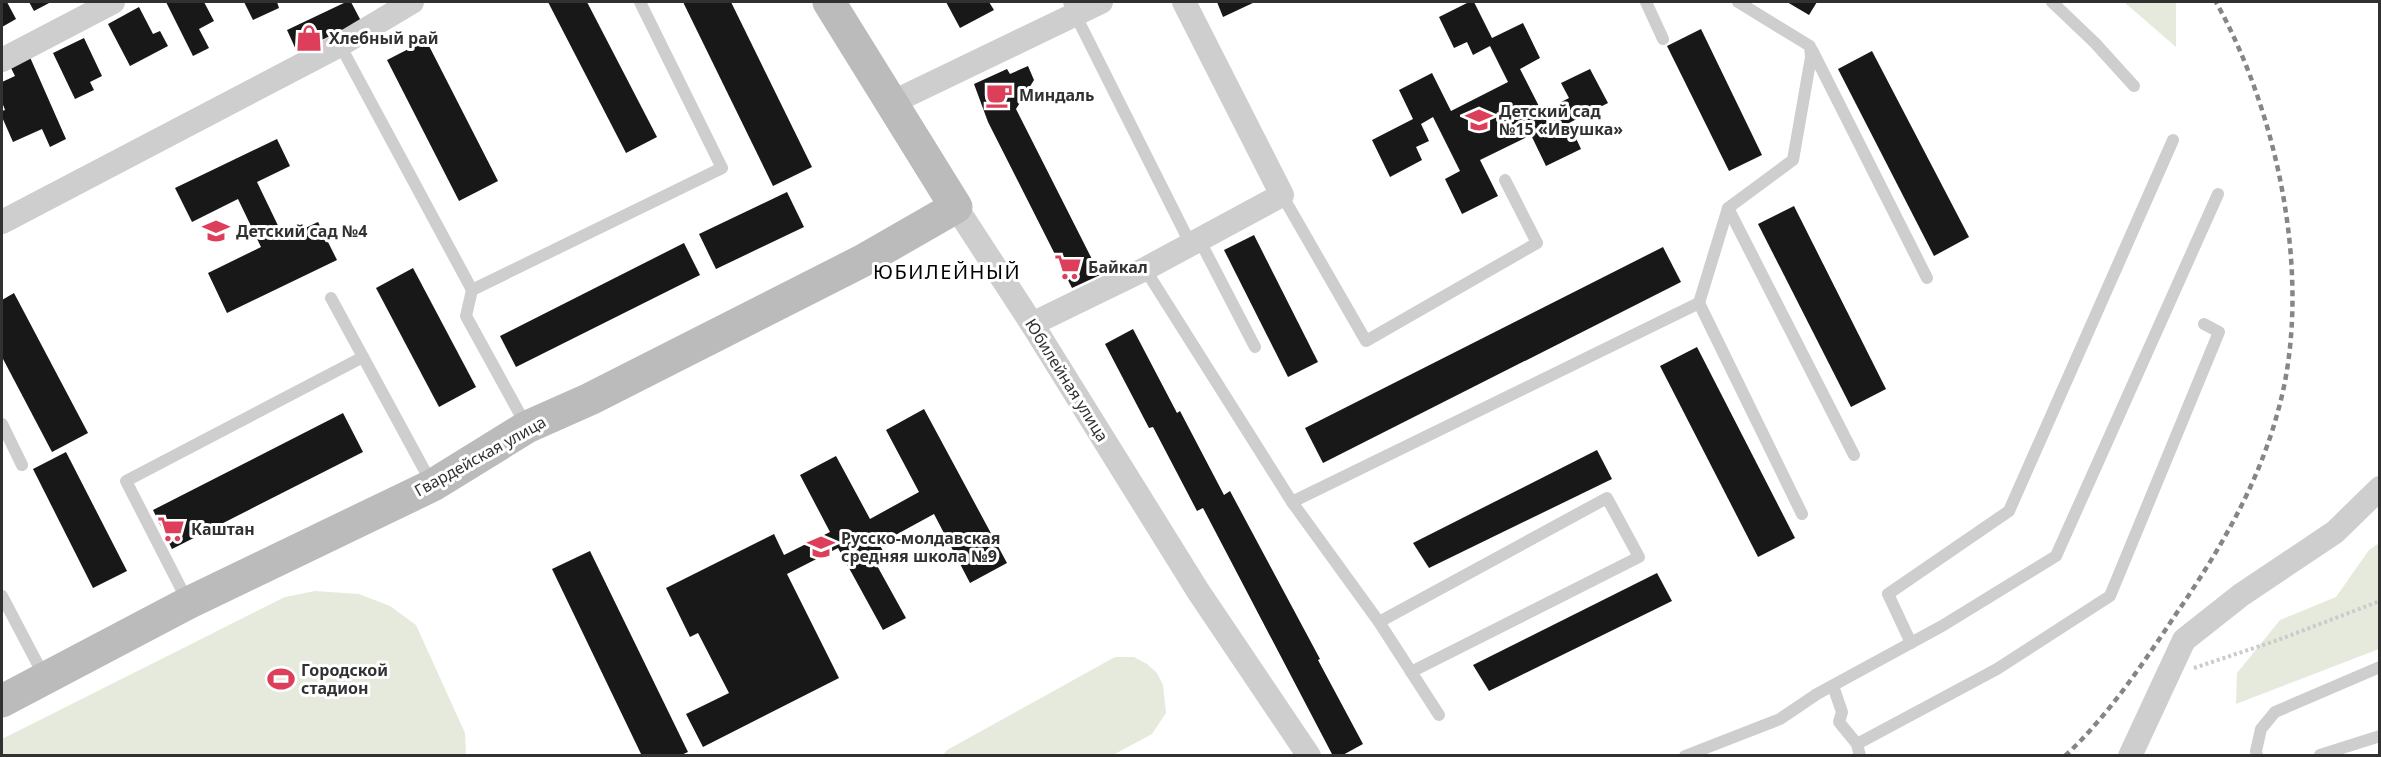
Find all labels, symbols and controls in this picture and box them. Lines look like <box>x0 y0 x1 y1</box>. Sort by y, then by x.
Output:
shop icon: Хлебный рай <box>294 23 324 53</box>
place label: Хлебный рай <box>329 27 439 49</box>
cafe icon: Миндаль <box>984 80 1014 110</box>
place label: Миндаль <box>1019 84 1095 106</box>
place label: Детский сад №15 «Ивушка» <box>1499 100 1623 140</box>
school or university icon: Детский сад №15 «Ивушка» <box>1464 105 1494 135</box>
school or university icon: Детский сад №4 <box>201 216 231 246</box>
place label: Детский сад №4 <box>236 220 367 242</box>
supermarket icon: Байкал <box>1053 252 1083 282</box>
place label: Байкал <box>1088 256 1148 278</box>
district label: ЮБИЛЕЙНЫЙ <box>873 258 1021 285</box>
street label: Юбилейная улица <box>1020 314 1114 446</box>
street label: Гвардейская улица <box>410 411 550 501</box>
supermarket icon: Каштан <box>156 514 186 544</box>
place label: Каштан <box>191 518 255 540</box>
place label: Русско-молдавская средняя школа №9 <box>841 527 1001 567</box>
school or university icon: Русско-молдавская средняя школа №9 <box>806 532 836 562</box>
place label: Городской стадион <box>301 659 388 699</box>
sports icon: Городской стадион <box>266 664 296 694</box>

